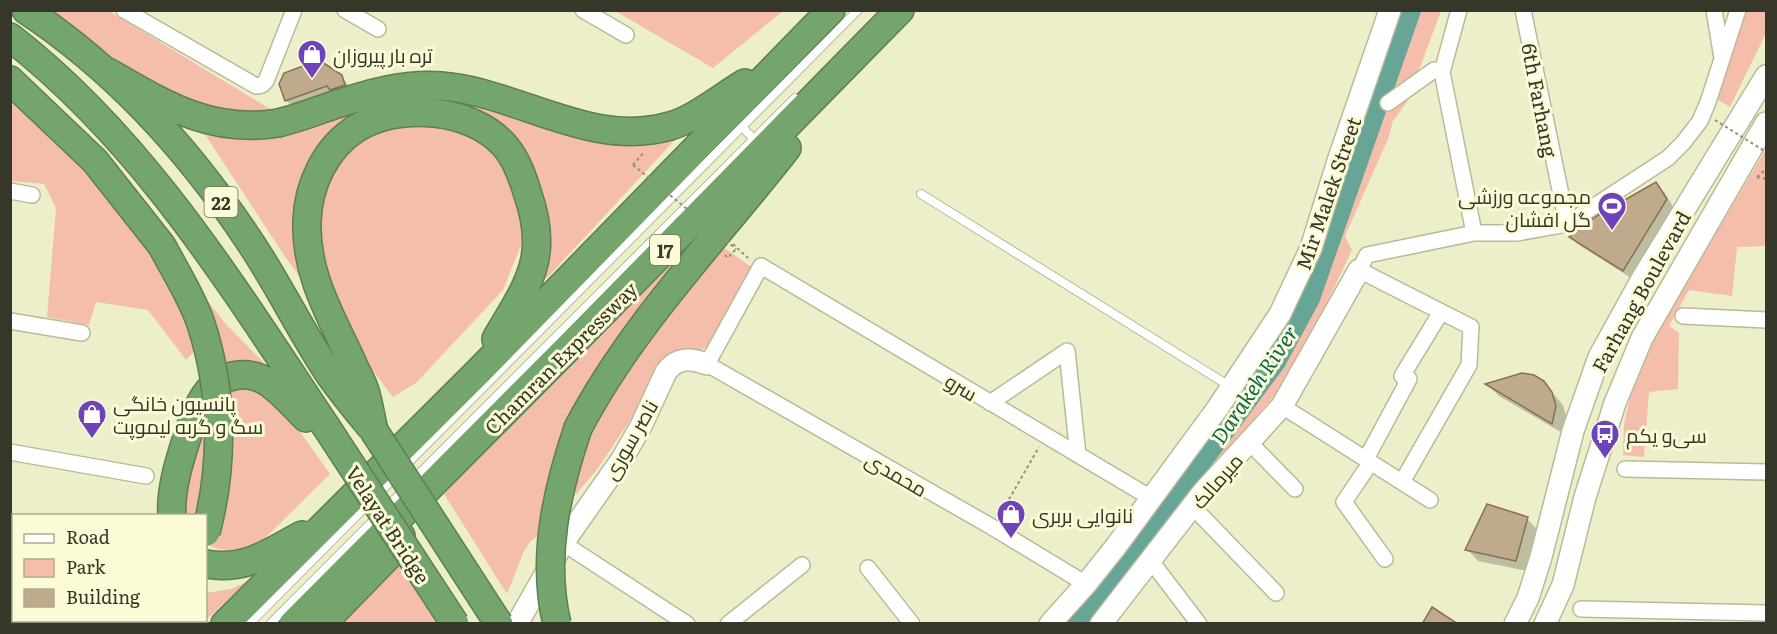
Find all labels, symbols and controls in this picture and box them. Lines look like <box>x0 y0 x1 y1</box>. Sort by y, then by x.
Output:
shop icon: تره بار پیروزان <box>296 38 328 80</box>
place label: تره بار پیروزان <box>333 39 433 69</box>
street label: 6th Farhang <box>1515 40 1567 160</box>
street label: Mir Malek Street <box>1287 112 1367 274</box>
place label: مجموعه ورزشی گل افشان <box>1458 180 1591 233</box>
road number: 22 <box>204 187 238 217</box>
sports icon: مجموعه ورزشی گل افشان <box>1596 190 1628 232</box>
street label: Farhang Boulevard <box>1583 205 1697 377</box>
road number: 17 <box>650 235 680 265</box>
street label: Chamran Expressway <box>477 273 644 440</box>
water label: Darakeh River <box>1202 318 1304 450</box>
street label: سرو <box>940 365 984 407</box>
place label: پانسیون خانگی سگ و گربه لیموپت <box>113 387 263 440</box>
street label: ناصر سوری <box>594 393 664 485</box>
shop icon: پانسیون خانگی سگ و گربه لیموپت <box>76 398 108 440</box>
bus stop icon: سی‌و یکم <box>1589 418 1621 460</box>
place label: سی‌و یکم <box>1626 419 1707 450</box>
street label: محمدی <box>860 443 934 503</box>
street label: میرمالک <box>1183 446 1249 514</box>
street label: Velayat Bridge <box>340 459 438 589</box>
shop icon: نانوایی بربری <box>995 498 1027 540</box>
place label: نانوایی بربری <box>1032 499 1133 529</box>
legend <box>12 514 207 622</box>
text: Road <box>66 523 110 550</box>
text: Park <box>66 553 107 580</box>
text: Building <box>66 583 141 610</box>

